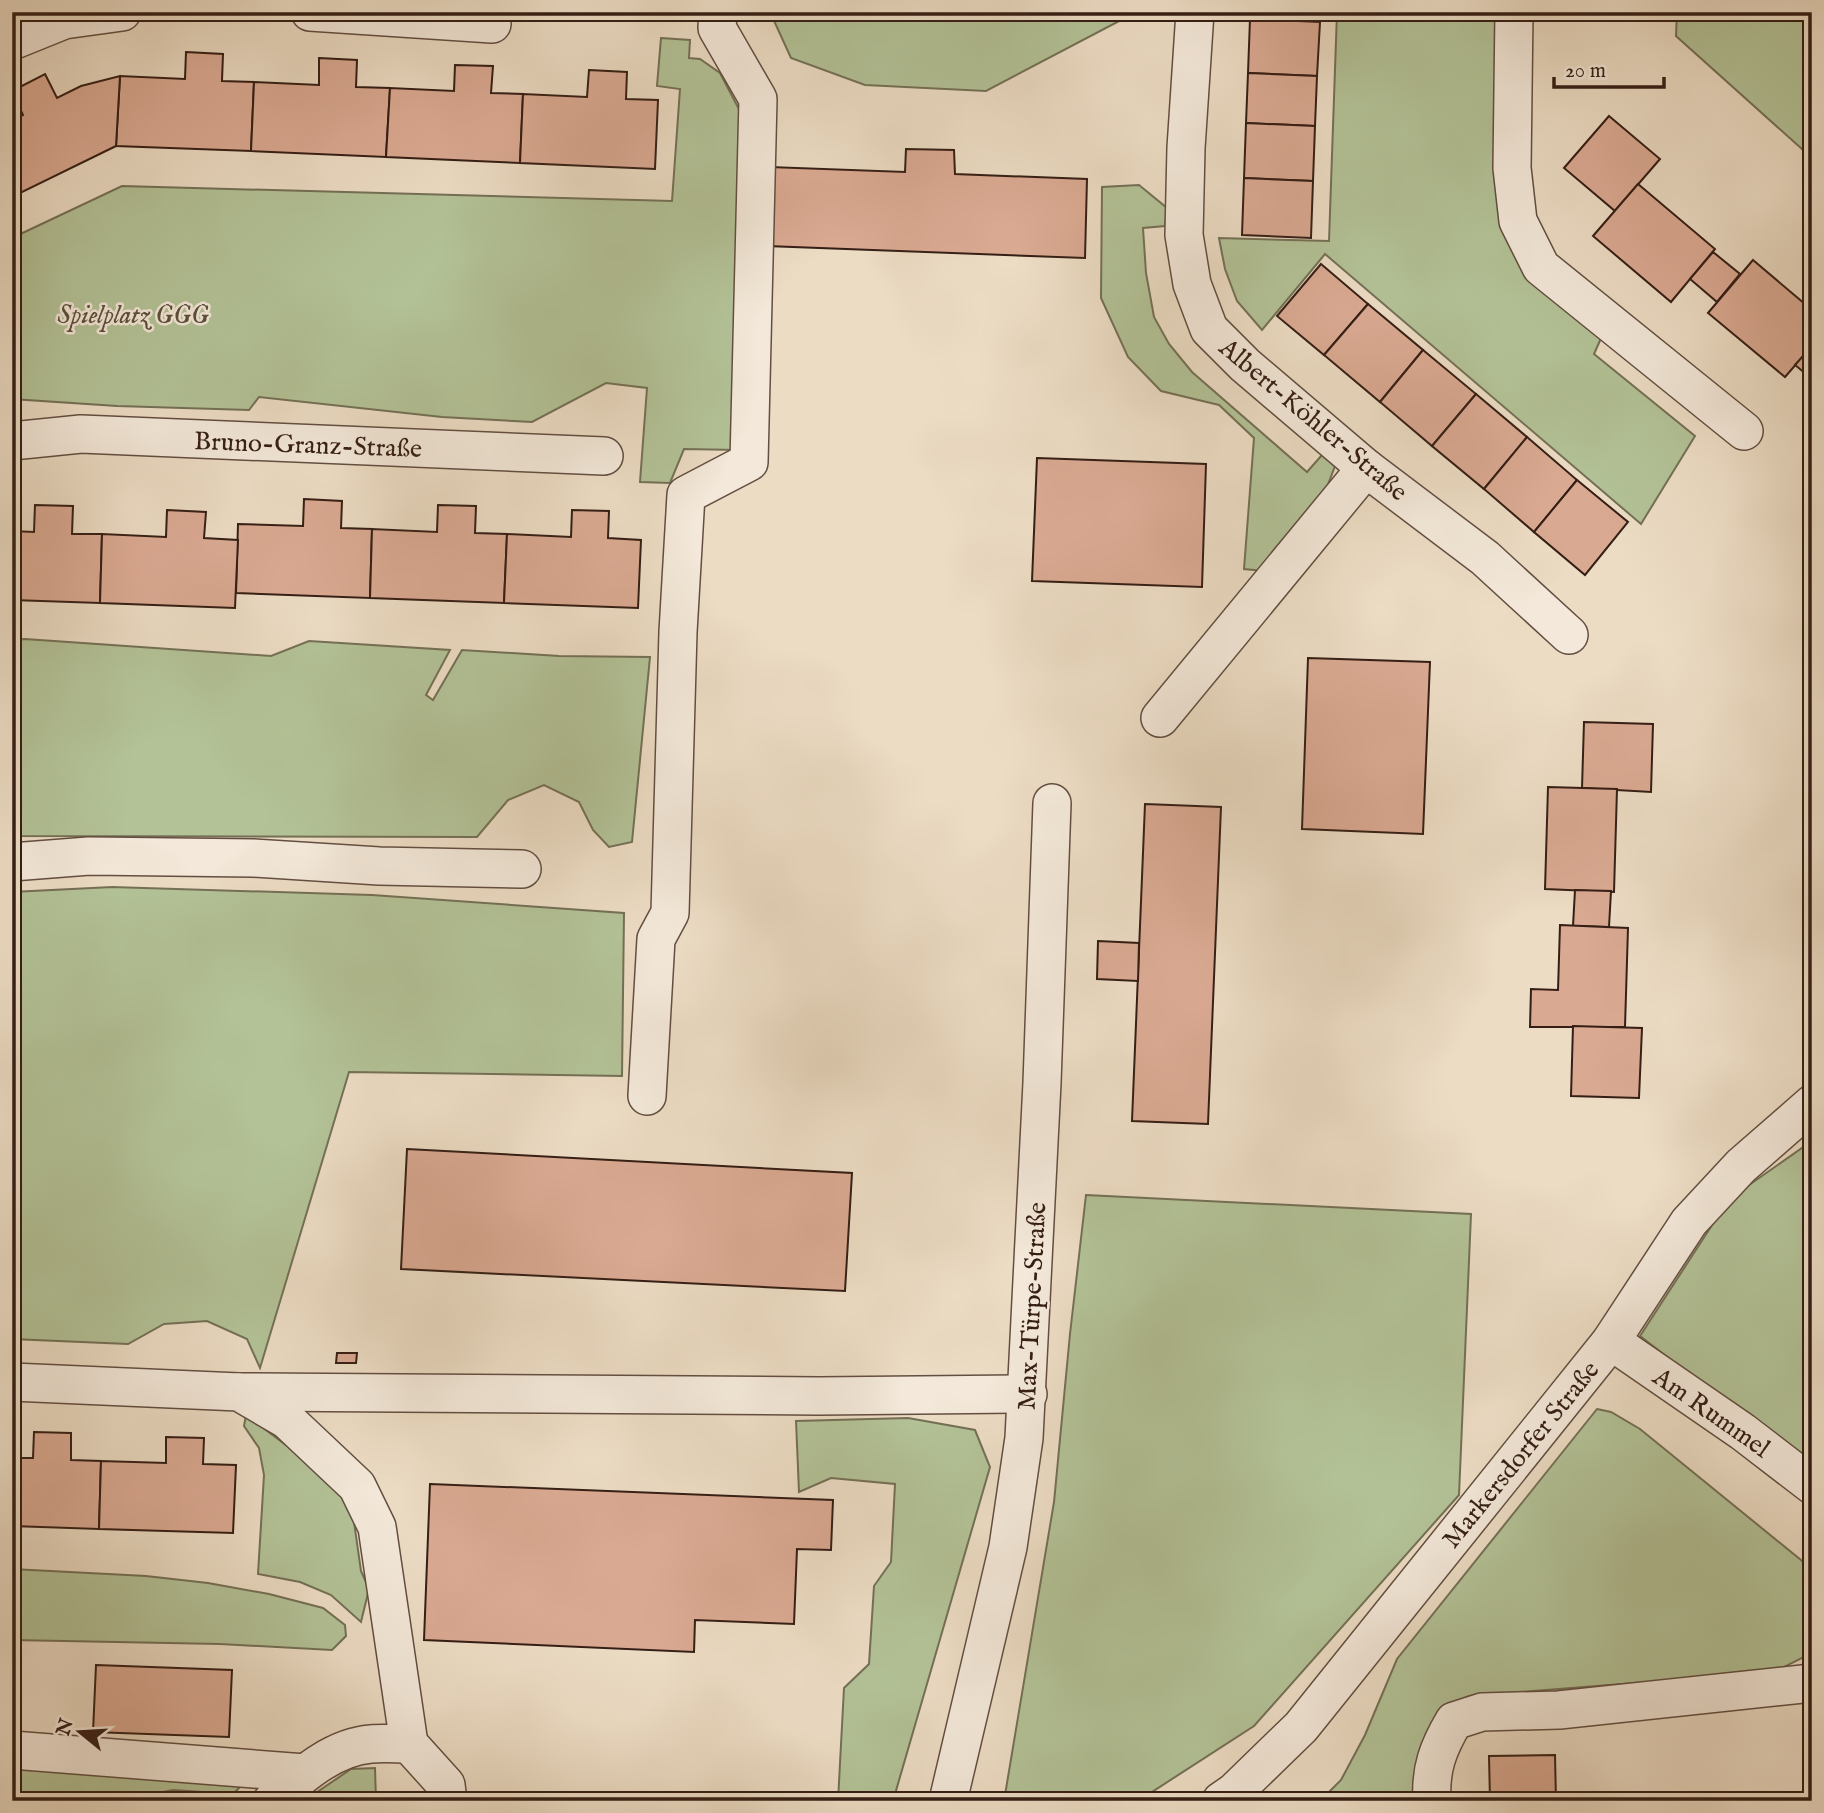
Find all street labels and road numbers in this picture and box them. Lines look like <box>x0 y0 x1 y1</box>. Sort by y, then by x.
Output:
street label: Albert-Köhler-Straße <box>1211 331 1414 509</box>
street label: Bruno-Granz-Straße <box>193 425 422 466</box>
street label: Max-Türpe-Straße <box>1011 1201 1054 1411</box>
street label: Markersdorfer Straße <box>1435 1354 1607 1555</box>
street label: Am Rummel <box>1645 1360 1777 1466</box>

